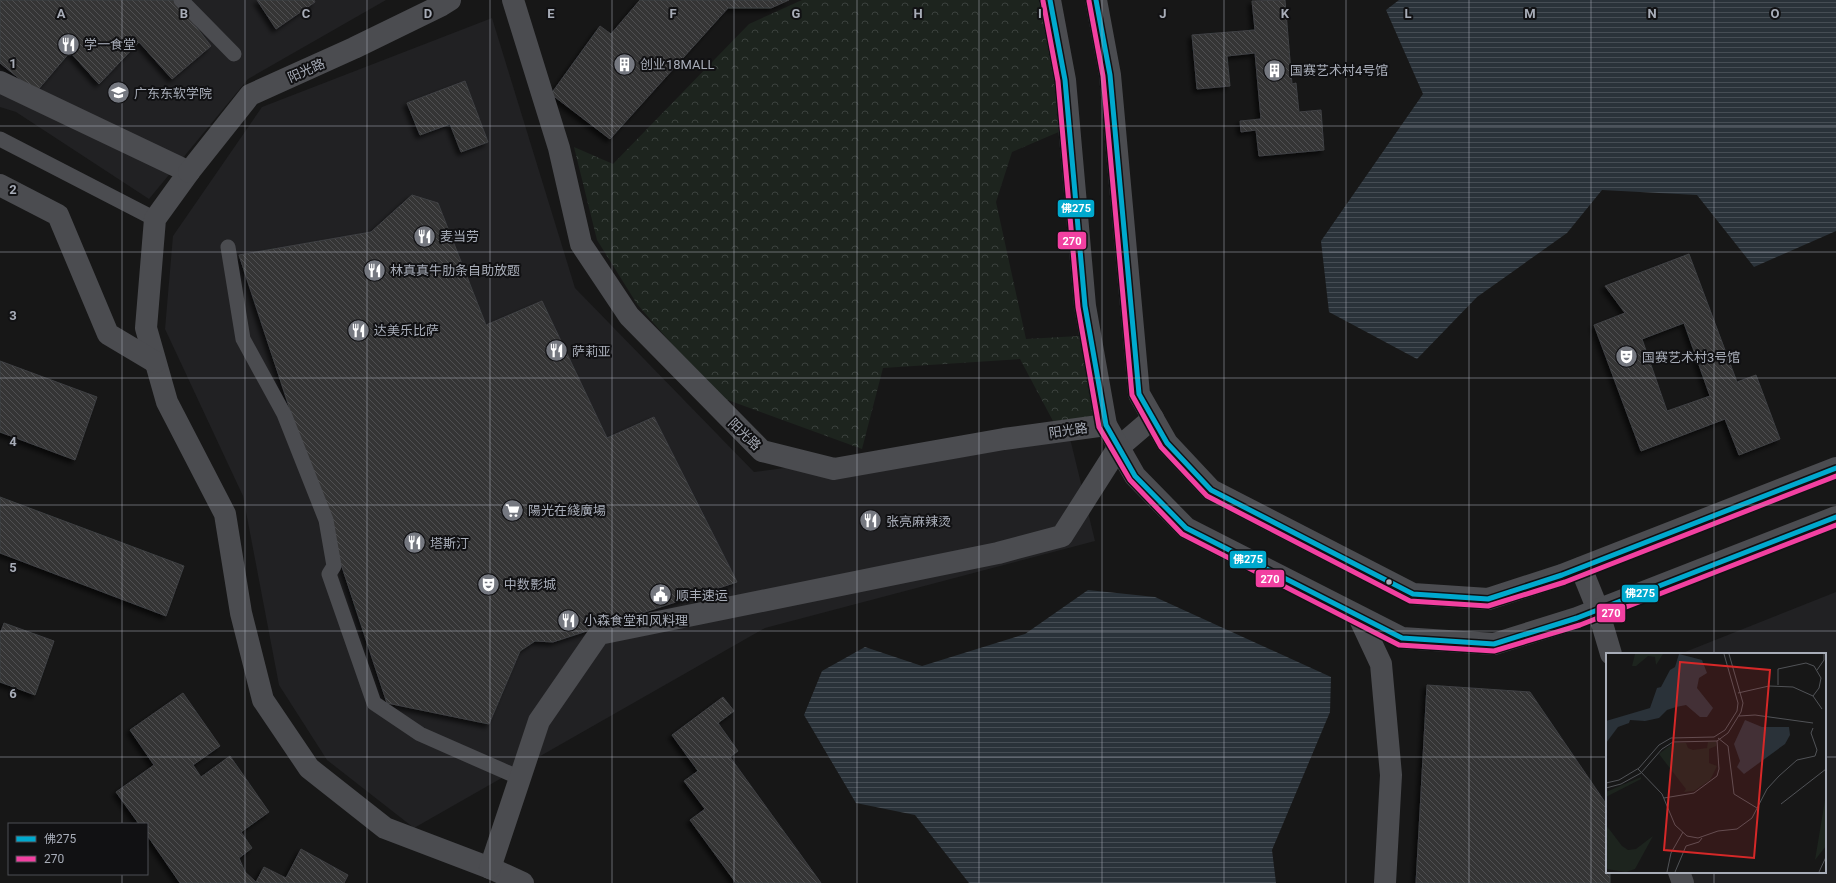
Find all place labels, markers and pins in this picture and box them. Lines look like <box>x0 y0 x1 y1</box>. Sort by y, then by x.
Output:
restaurant icon: 学一食堂 <box>56 31 82 57</box>
place label: 学一食堂 <box>84 37 136 52</box>
building icon: 创业18MALL <box>612 51 638 77</box>
place label: 创业18MALL <box>640 57 715 72</box>
building icon: 国赛艺术村4号馆 <box>1261 57 1287 83</box>
place label: 国赛艺术村4号馆 <box>1290 63 1388 78</box>
school or university icon: 广东东软学院 <box>105 80 131 106</box>
place label: 广东东软学院 <box>134 86 212 101</box>
restaurant icon: 麦当劳 <box>412 223 438 249</box>
place label: 麦当劳 <box>440 229 479 244</box>
restaurant icon: 林真真牛肋条自助放题 <box>361 257 387 283</box>
place label: 林真真牛肋条自助放题 <box>390 263 520 278</box>
restaurant icon: 达美乐比萨 <box>346 317 372 343</box>
place label: 达美乐比萨 <box>374 323 439 338</box>
restaurant icon: 萨莉亚 <box>544 338 570 364</box>
place label: 萨莉亚 <box>572 344 611 359</box>
theatre icon: 国赛艺术村3号馆 <box>1614 344 1640 370</box>
place label: 国赛艺术村3号馆 <box>1642 350 1740 365</box>
supermarket icon: 陽光在綫廣場 <box>499 497 525 523</box>
place label: 陽光在綫廣場 <box>528 503 606 518</box>
restaurant icon: 张亮麻辣烫 <box>857 508 883 534</box>
place label: 张亮麻辣烫 <box>886 514 951 529</box>
restaurant icon: 塔斯汀 <box>402 530 428 556</box>
place label: 塔斯汀 <box>430 536 469 551</box>
theatre icon: 中数影城 <box>476 571 502 597</box>
place label: 中数影城 <box>504 577 556 592</box>
unlabelled marker <box>1384 577 1394 587</box>
public building icon: 顺丰速运 <box>648 582 674 608</box>
place label: 顺丰速运 <box>676 588 728 603</box>
restaurant icon: 小森食堂和风料理 <box>555 607 581 633</box>
place label: 小森食堂和风料理 <box>584 613 688 628</box>

